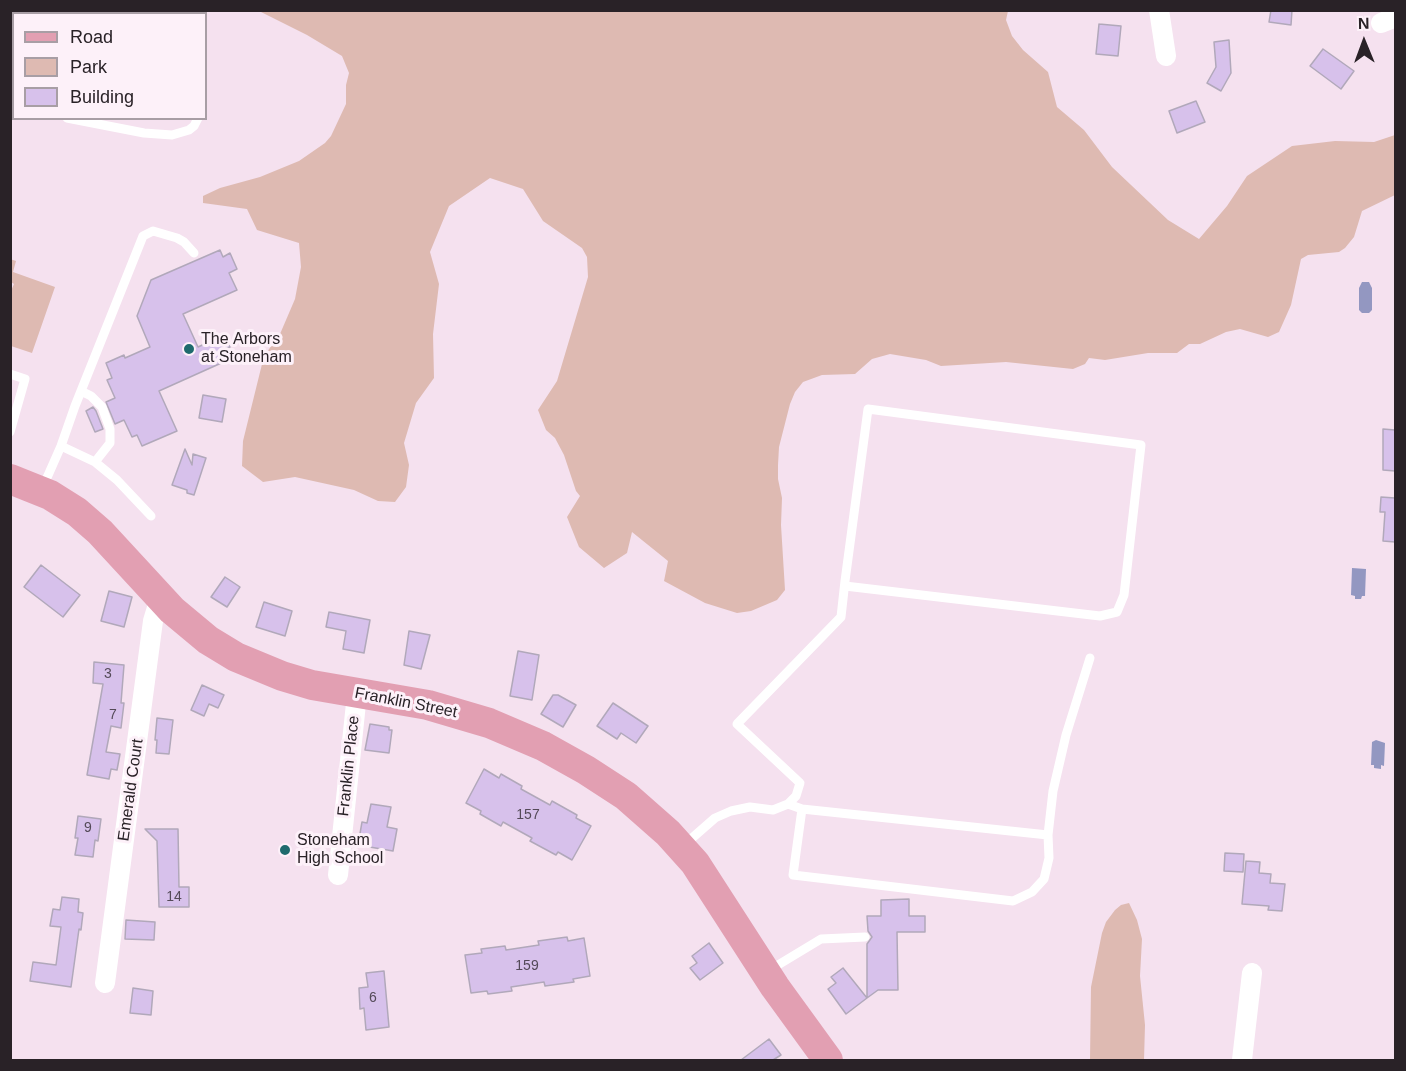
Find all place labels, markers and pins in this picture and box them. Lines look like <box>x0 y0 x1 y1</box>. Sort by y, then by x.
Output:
place label: The Arbors at Stoneham <box>201 330 292 368</box>
marker: The Arbors at Stoneham <box>182 342 196 356</box>
place label: Stoneham High School <box>297 831 383 869</box>
marker: Stoneham High School <box>278 843 292 857</box>

